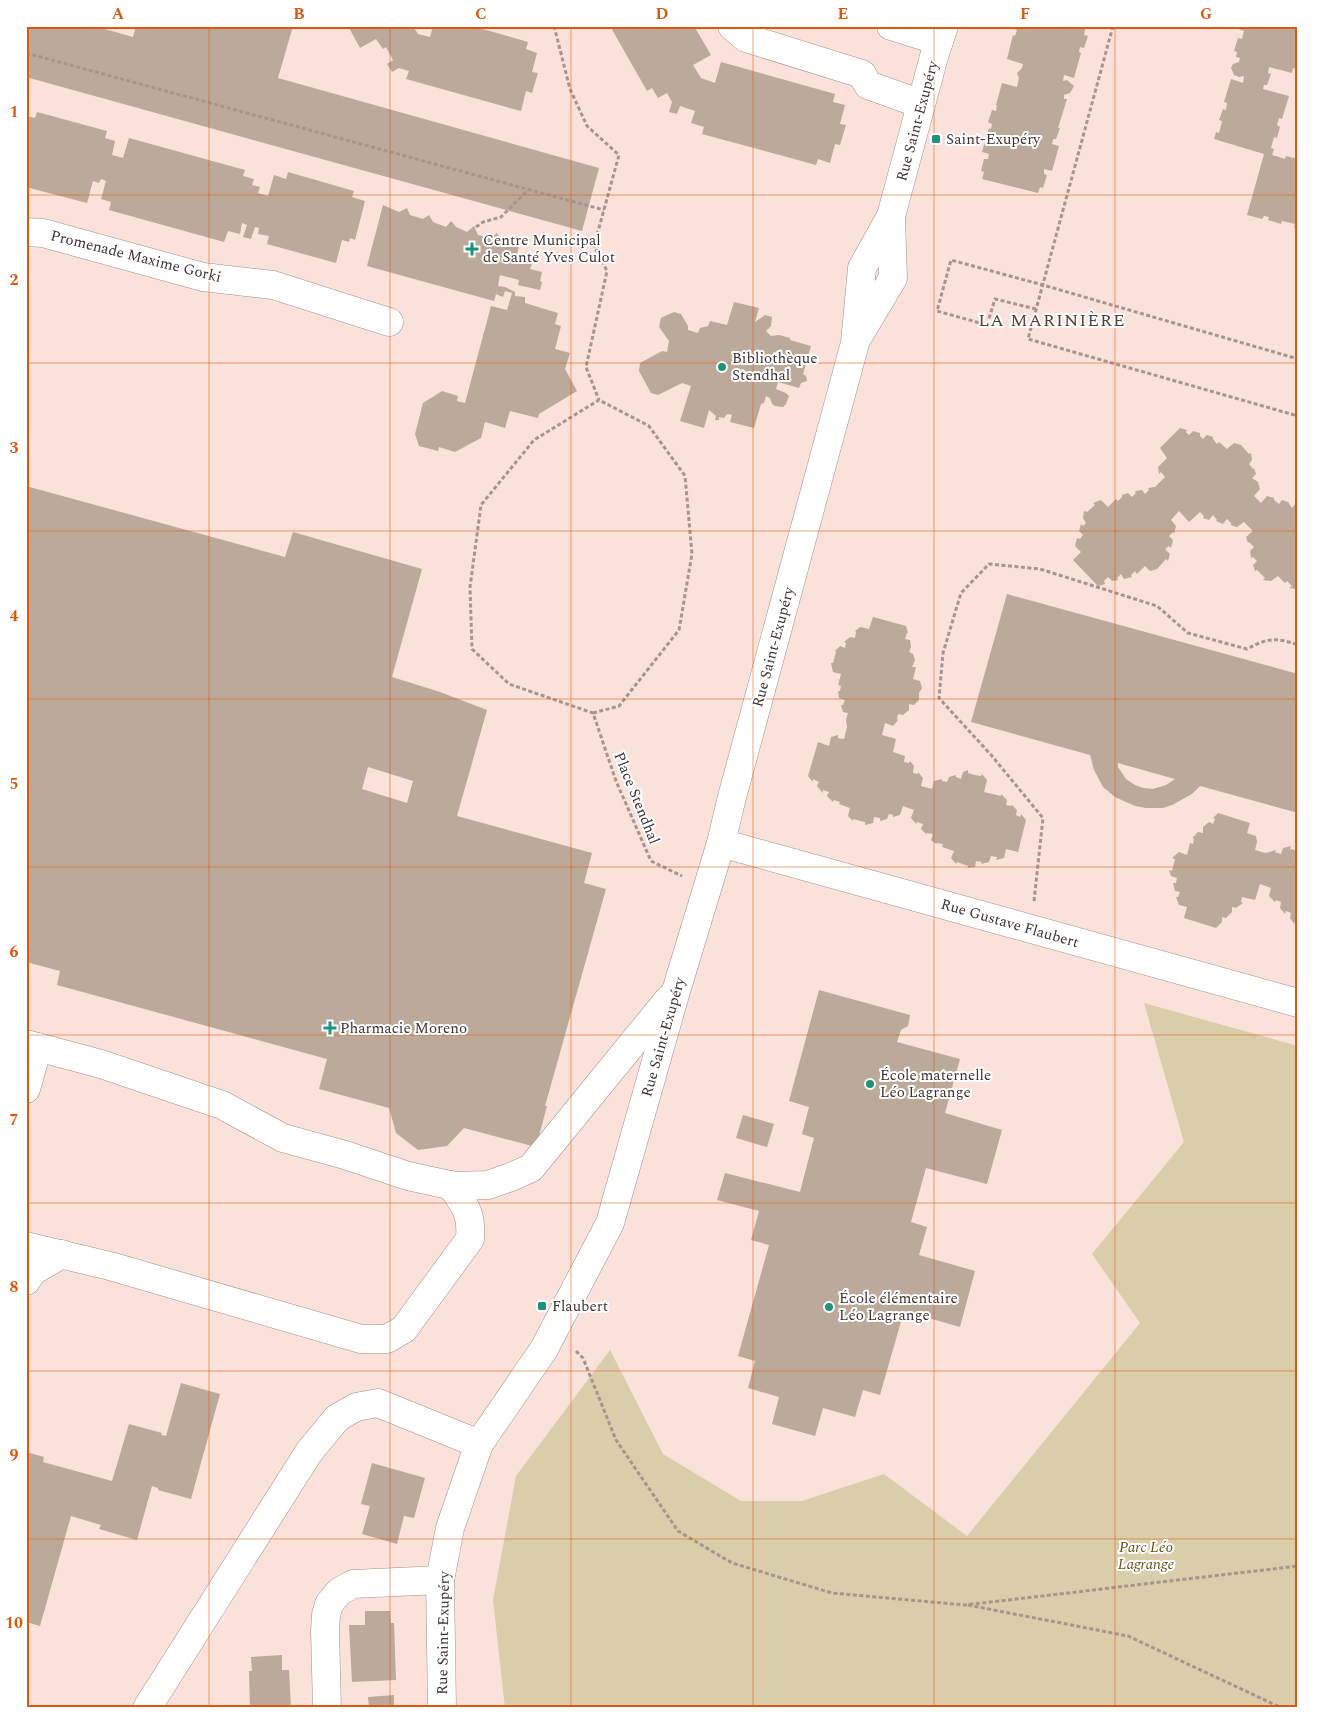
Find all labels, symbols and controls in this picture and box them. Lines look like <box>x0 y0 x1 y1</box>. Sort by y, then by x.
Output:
text: A <box>112 2 125 26</box>
text: B <box>293 2 305 26</box>
text: C <box>475 2 487 26</box>
text: D <box>656 2 669 26</box>
text: E <box>838 2 848 26</box>
text: F <box>1020 2 1030 26</box>
text: G <box>1200 2 1212 26</box>
street label: Rue Saint-Exupéry <box>890 58 945 184</box>
text: 1 <box>10 100 18 124</box>
place label: Saint-Exupéry <box>946 128 1041 151</box>
marker: Saint-Exupéry <box>930 133 942 145</box>
street label: Promenade Maxime Gorki <box>48 224 224 289</box>
place label: Centre Municipal de Santé Yves Culot <box>483 229 615 269</box>
marker: Centre Municipal de Santé Yves Culot <box>465 242 479 256</box>
text: 2 <box>10 268 19 292</box>
district label: LA MARINIÈRE <box>978 307 1126 334</box>
place label: Bibliothèque Stendhal <box>732 347 818 387</box>
marker: Bibliothèque Stendhal <box>716 361 728 373</box>
text: 3 <box>10 436 19 460</box>
street label: Rue Saint-Exupéry <box>746 584 801 710</box>
text: 4 <box>10 604 19 628</box>
street label: Place Stendhal <box>608 749 665 848</box>
text: 5 <box>10 772 18 796</box>
street label: Rue Gustave Flaubert <box>938 893 1082 954</box>
text: 6 <box>10 940 19 964</box>
street label: Rue Saint-Exupéry <box>635 974 692 1100</box>
place label: Pharmacie Moreno <box>340 1017 467 1040</box>
marker: Pharmacie Moreno <box>324 1022 336 1034</box>
place label: École maternelle Léo Lagrange <box>880 1064 991 1104</box>
marker: École maternelle Léo Lagrange <box>864 1078 876 1090</box>
text: 7 <box>10 1108 19 1132</box>
text: 8 <box>10 1275 19 1299</box>
place label: École élémentaire Léo Lagrange <box>839 1287 958 1327</box>
place label: Flaubert <box>552 1295 608 1318</box>
marker: Flaubert <box>536 1300 548 1312</box>
marker: École élémentaire Léo Lagrange <box>823 1301 835 1313</box>
text: 9 <box>10 1443 19 1467</box>
park label: Parc Léo Lagrange <box>1118 1536 1175 1576</box>
street label: Rue Saint-Exupéry <box>431 1570 456 1695</box>
text: 10 <box>5 1611 23 1635</box>

